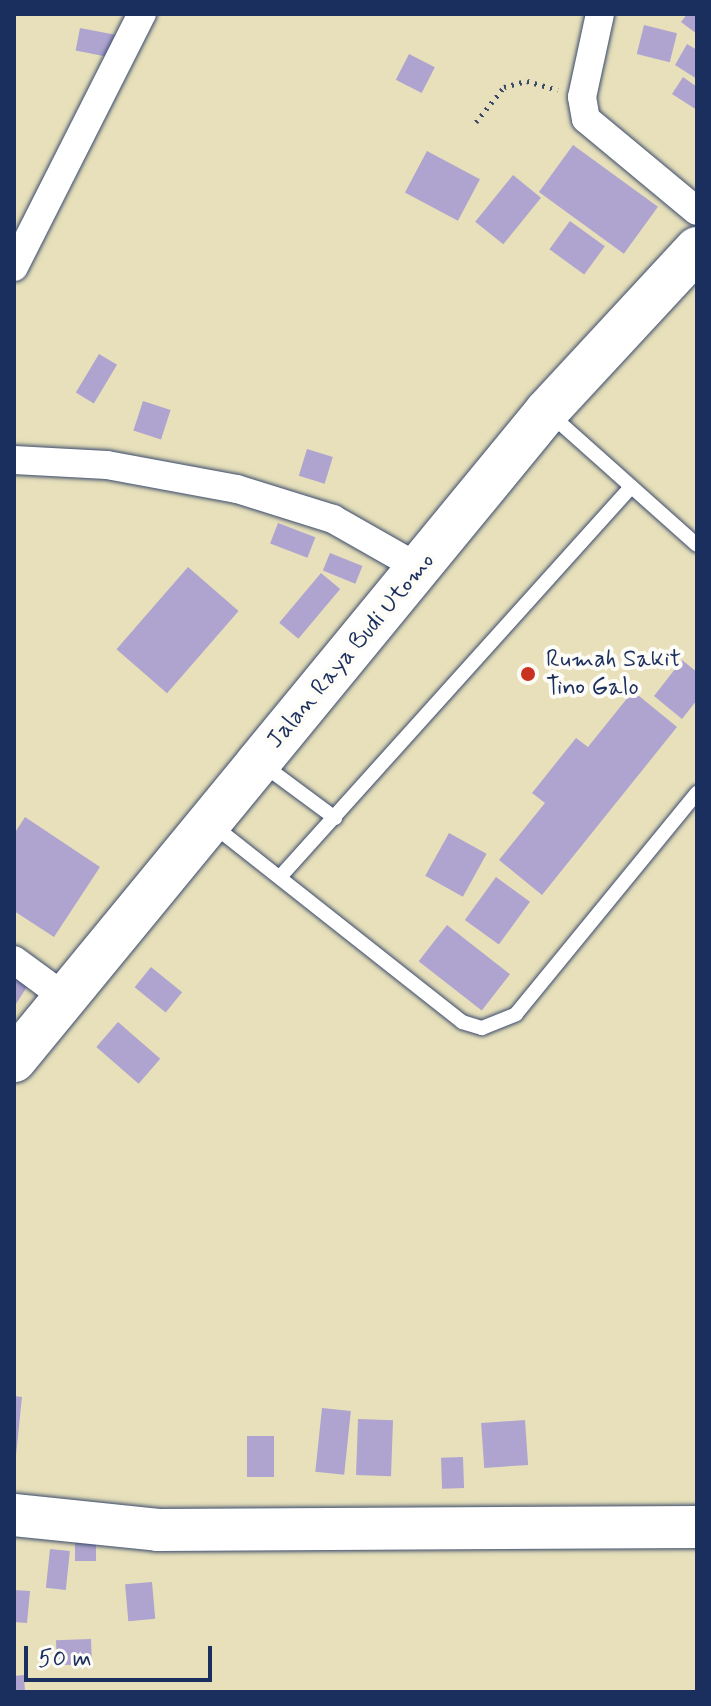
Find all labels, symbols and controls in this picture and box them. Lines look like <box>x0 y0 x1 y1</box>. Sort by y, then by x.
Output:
street label: Jalan Raya Budi Utomo <box>261 547 441 755</box>
place label: Rumah Sakit Tino Galo <box>546 646 679 702</box>
marker: Rumah Sakit Tino Galo <box>517 663 539 685</box>
scale bar <box>28 1630 216 1680</box>
text: 50 m <box>38 1644 92 1675</box>

